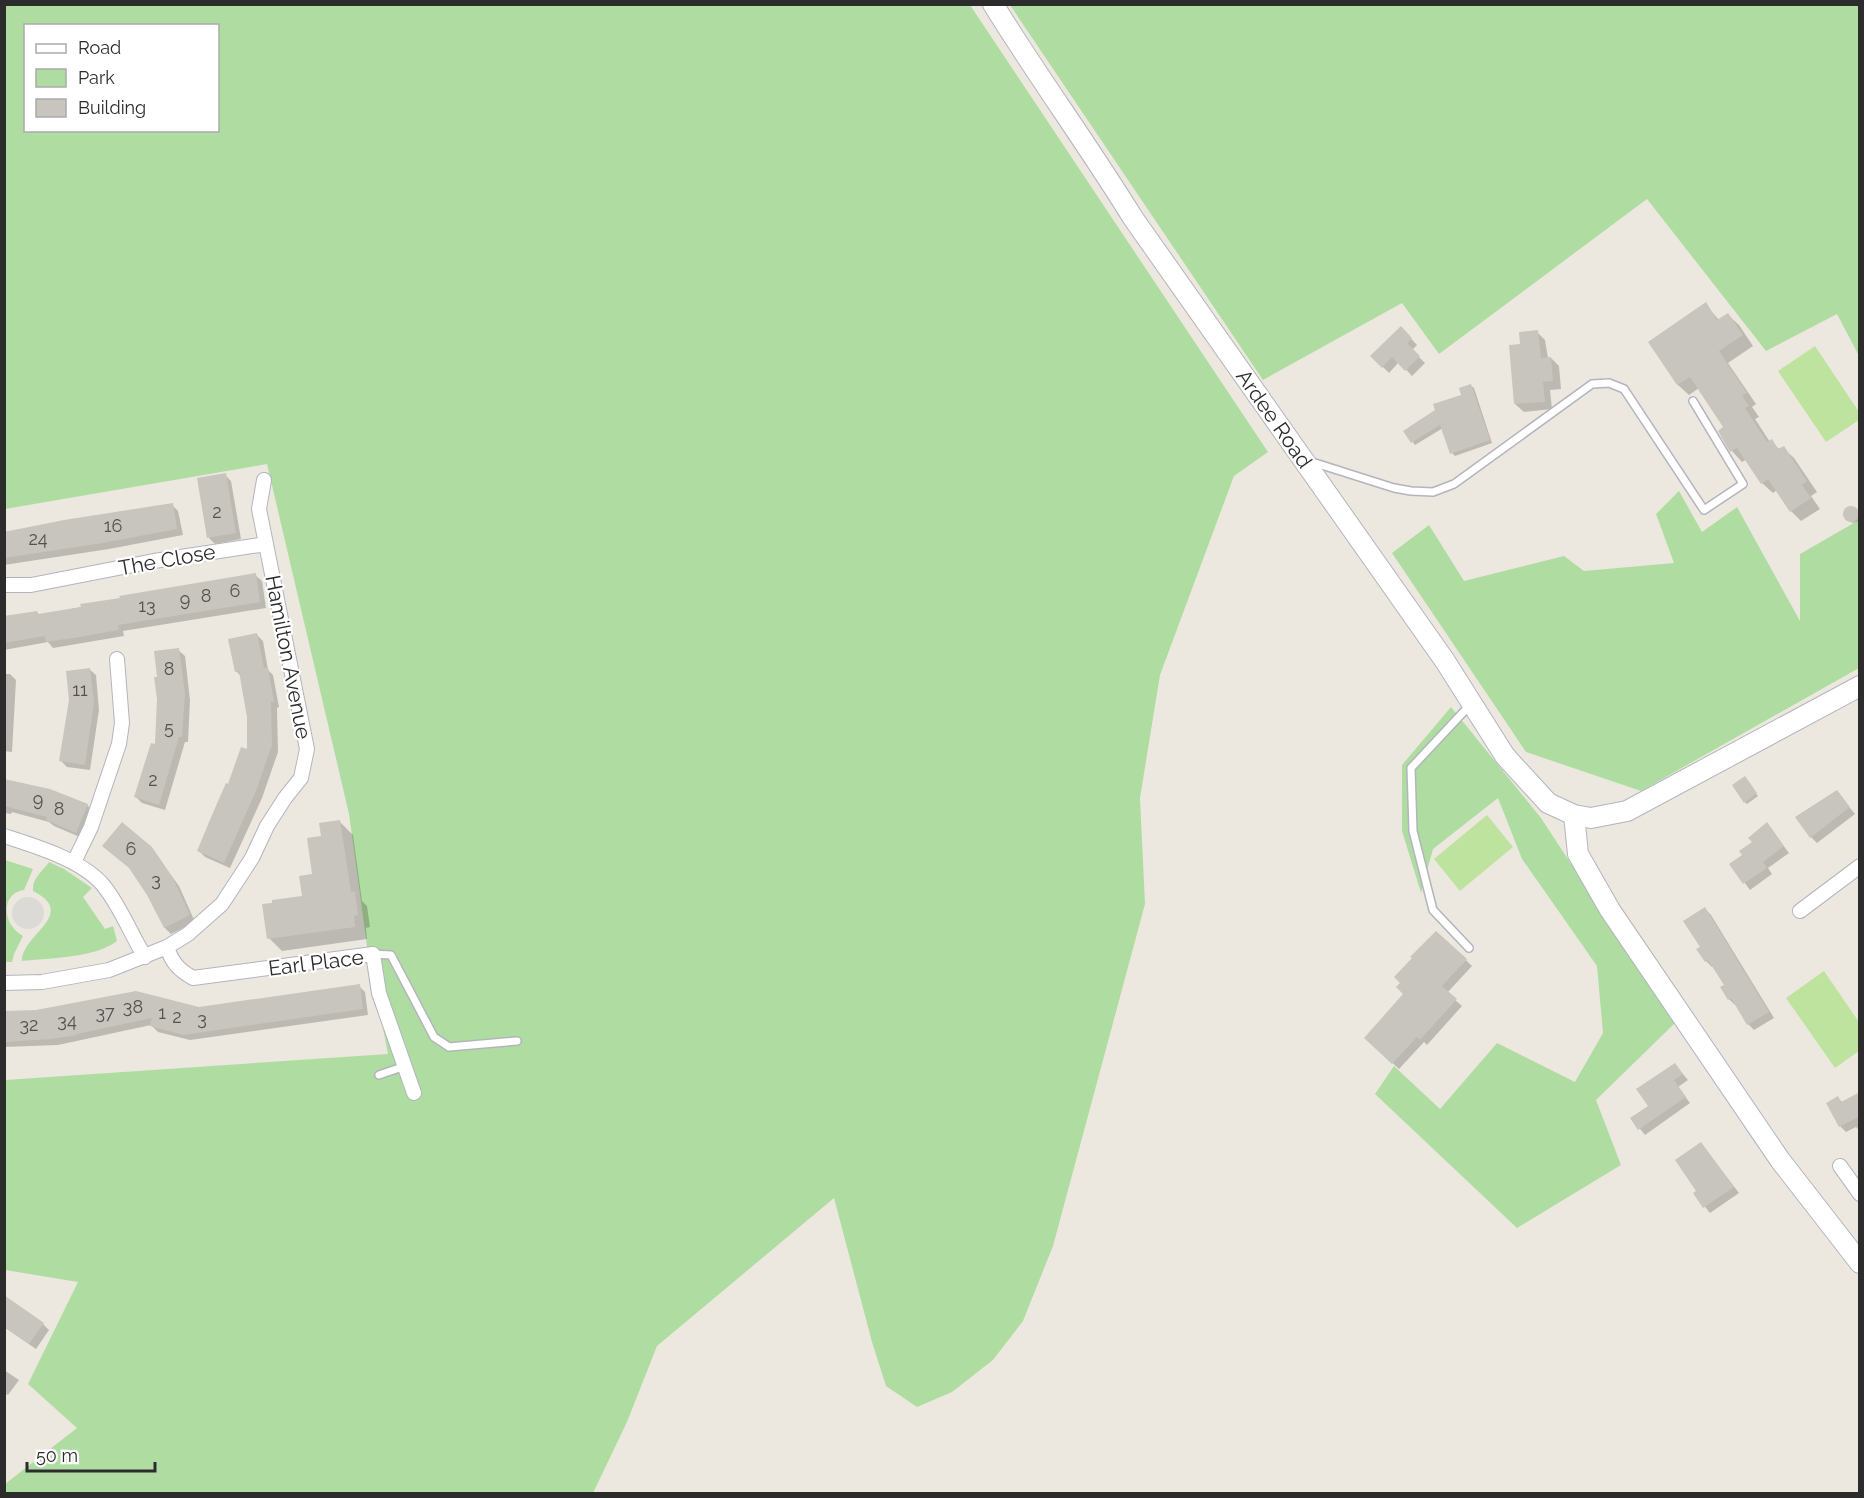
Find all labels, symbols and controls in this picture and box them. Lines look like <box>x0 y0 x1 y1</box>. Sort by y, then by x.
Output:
legend <box>24 24 219 132</box>
text: Road <box>78 37 121 58</box>
text: Park <box>78 67 115 88</box>
text: Building <box>78 97 146 118</box>
street label: Ardee Road <box>1231 365 1318 473</box>
house number: 2 <box>212 501 222 522</box>
house number: 16 <box>104 515 122 536</box>
house number: 24 <box>28 528 48 549</box>
street label: The Close <box>117 539 217 580</box>
street label: Hamilton Avenue <box>260 573 317 741</box>
house number: 6 <box>230 580 241 601</box>
house number: 8 <box>201 585 211 606</box>
house number: 9 <box>180 589 190 610</box>
house number: 13 <box>138 595 156 616</box>
house number: 8 <box>164 658 174 679</box>
house number: 11 <box>72 679 88 700</box>
house number: 5 <box>164 717 174 738</box>
house number: 2 <box>148 769 158 790</box>
house number: 9 <box>33 789 43 810</box>
house number: 8 <box>54 798 64 819</box>
house number: 6 <box>126 838 137 859</box>
house number: 3 <box>151 869 161 890</box>
street label: Earl Place <box>267 944 365 981</box>
house number: 38 <box>123 996 143 1017</box>
house number: 37 <box>95 1002 115 1023</box>
house number: 1 <box>158 1002 166 1023</box>
house number: 2 <box>172 1006 182 1027</box>
house number: 3 <box>197 1008 207 1029</box>
house number: 34 <box>57 1010 77 1031</box>
house number: 32 <box>20 1014 39 1035</box>
scale bar <box>27 1435 154 1473</box>
text: 50 m <box>36 1445 78 1466</box>

